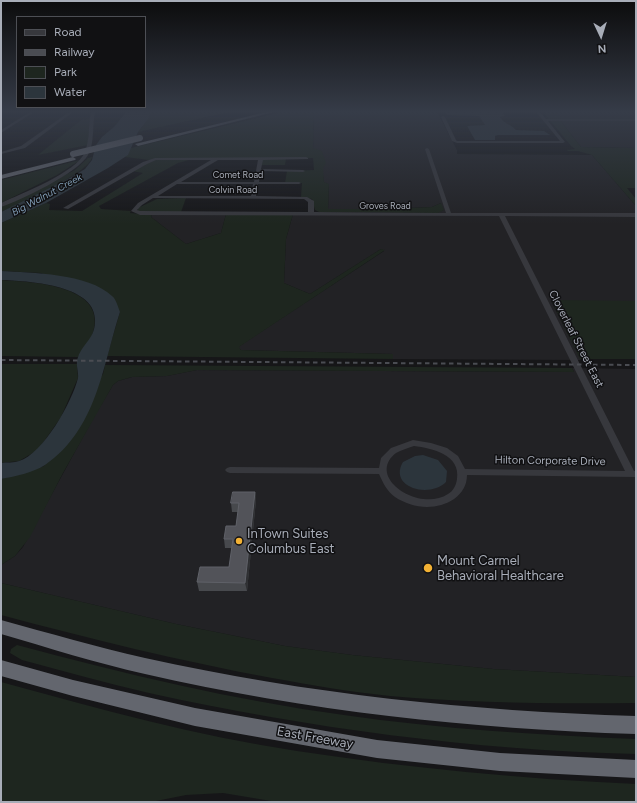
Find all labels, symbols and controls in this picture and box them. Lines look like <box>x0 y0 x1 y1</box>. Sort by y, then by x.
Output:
legend <box>16 16 146 108</box>
north arrow <box>581 16 621 56</box>
text: Road <box>54 25 82 39</box>
text: N <box>597 42 607 55</box>
text: Railway <box>54 45 95 59</box>
text: Park <box>54 65 77 79</box>
text: Water <box>54 85 86 99</box>
street label: Comet Road <box>213 170 263 180</box>
water label: Big Walnut Creek <box>10 171 84 219</box>
street label: Colvin Road <box>209 185 257 195</box>
street label: Groves Road <box>359 201 411 211</box>
street label: Cloverleaf Street East <box>546 288 606 390</box>
street label: Hilton Corporate Drive <box>494 453 606 469</box>
place label: InTown Suites Columbus East <box>247 526 335 557</box>
marker: InTown Suites Columbus East <box>234 536 244 546</box>
place label: Mount Carmel Behavioral Healthcare <box>437 553 564 584</box>
marker: Mount Carmel Behavioral Healthcare <box>422 562 434 574</box>
street label: East Freeway <box>276 724 354 752</box>

